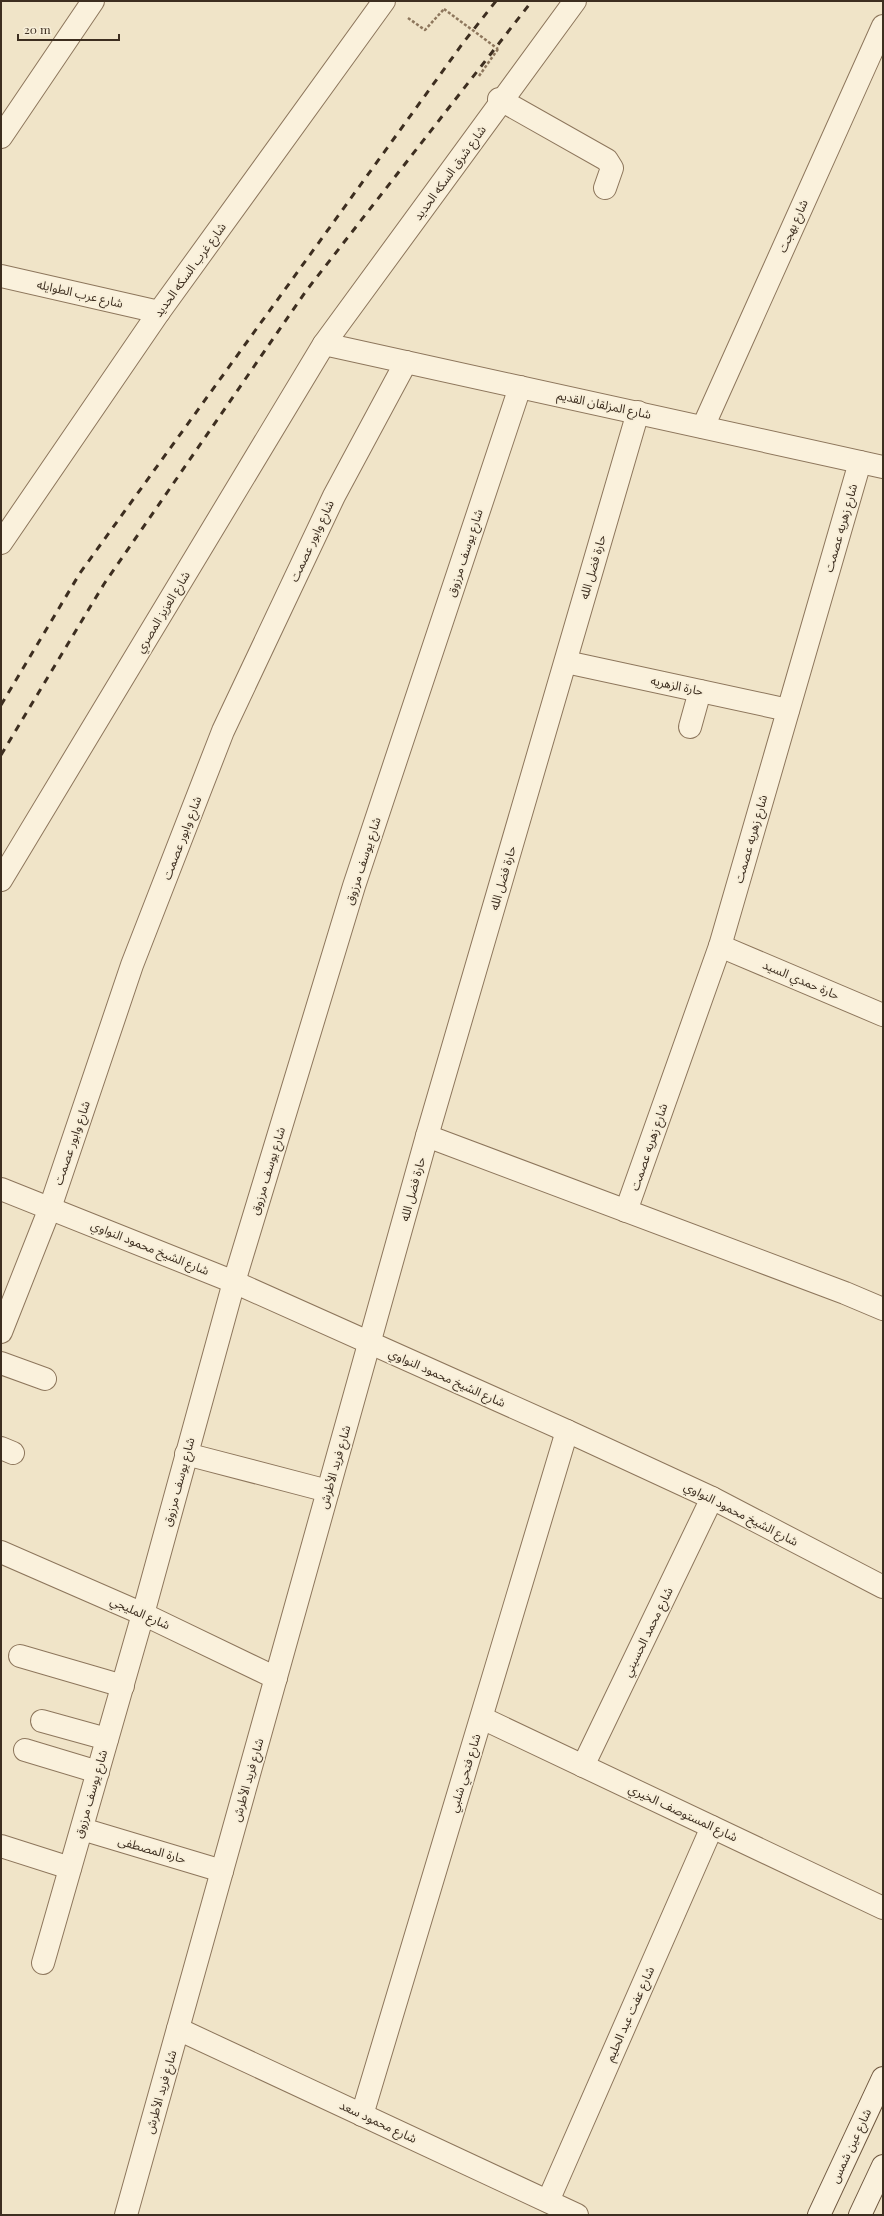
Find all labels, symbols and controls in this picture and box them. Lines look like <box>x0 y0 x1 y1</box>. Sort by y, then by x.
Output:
scale bar <box>18 16 119 42</box>
text: 20 m <box>24 21 51 37</box>
street label: شارع شرق السكه الحديد <box>409 122 491 224</box>
street label: شارع بهجت <box>773 197 813 255</box>
street label: شارع غرب السكه الحديد <box>149 219 231 321</box>
street label: شارع عرب الطوايله <box>35 275 125 313</box>
street label: شارع المزلقان القديم <box>555 386 653 424</box>
street label: شارع زهريه عصمت <box>820 482 862 574</box>
street label: شارع وابور عصمت <box>285 497 339 585</box>
street label: شارع يوسف مرزوق <box>442 507 488 599</box>
street label: حارة فضل الله <box>575 533 609 601</box>
street label: شارع العزيز المصري <box>131 568 195 657</box>
street label: حارة الزهريه <box>649 672 705 698</box>
street label: شارع زهريه عصمت <box>730 793 772 885</box>
street label: شارع وابور عصمت <box>158 794 206 882</box>
street label: شارع يوسف مرزوق <box>340 815 386 907</box>
street label: حارة فضل الله <box>485 844 519 912</box>
street label: حارة حمدي السيد <box>759 956 842 1005</box>
street label: شارع وابور عصمت <box>49 1098 95 1188</box>
street label: شارع زهريه عصمت <box>626 1101 672 1193</box>
street label: شارع يوسف مرزوق <box>246 1125 290 1217</box>
street label: حارة فضل الله <box>396 1155 428 1223</box>
street label: شارع الشيخ محمود النواوي <box>88 1216 212 1281</box>
street label: شارع الشيخ محمود النواوي <box>385 1344 508 1413</box>
street label: شارع فريد الأطرش <box>315 1423 355 1511</box>
street label: شارع يوسف مرزوق <box>158 1436 200 1528</box>
street label: شارع الشيخ محمود النواوي <box>680 1477 801 1551</box>
street label: شارع محمد الحسيني <box>618 1584 678 1680</box>
street label: شارع المليجي <box>107 1592 173 1635</box>
street label: شارع فتحي شلبي <box>444 1731 486 1815</box>
street label: شارع فريد الأطرش <box>228 1736 268 1824</box>
street label: شارع يوسف مرزوق <box>70 1748 112 1840</box>
street label: شارع المستوصف الخيري <box>625 1780 741 1847</box>
street label: حارة المصطفى <box>116 1832 188 1866</box>
street label: شارع عفت عبد الحليم <box>601 1964 659 2064</box>
street label: شارع فريد الأطرش <box>141 2048 181 2136</box>
street label: شارع محمود سعد <box>336 2096 420 2148</box>
street label: شارع عين شمس <box>826 2106 876 2186</box>

